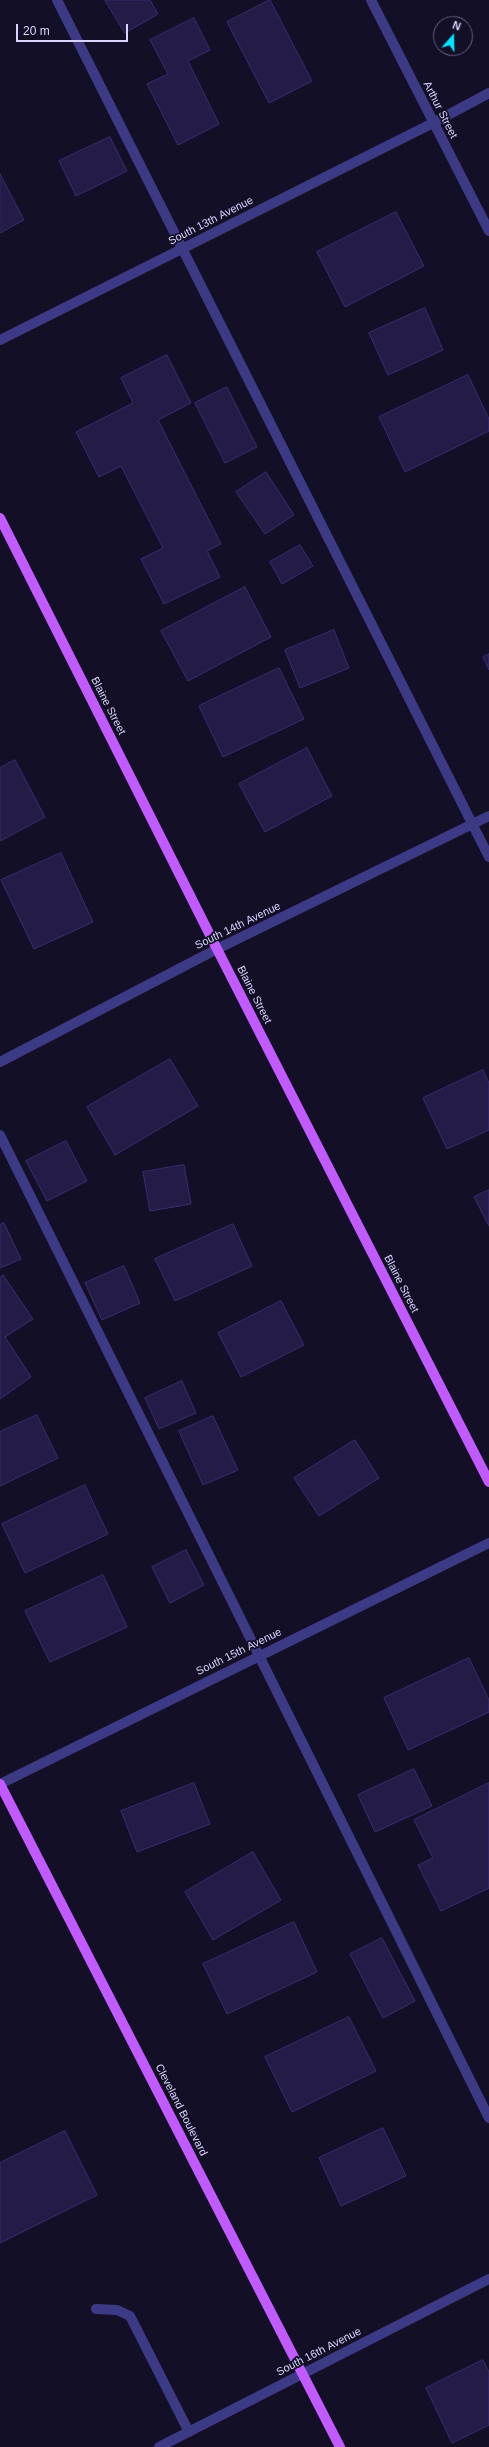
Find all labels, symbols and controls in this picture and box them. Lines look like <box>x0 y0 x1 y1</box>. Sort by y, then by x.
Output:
scale bar <box>18 16 130 42</box>
north arrow <box>433 16 473 56</box>
text: N <box>451 19 463 33</box>
text: 20 m <box>23 24 50 38</box>
street label: Arthur Street <box>420 79 460 141</box>
street label: South 13th Avenue <box>166 194 256 248</box>
street label: Blaine Street <box>88 675 128 737</box>
street label: South 14th Avenue <box>193 900 283 952</box>
street label: Blaine Street <box>234 964 274 1026</box>
street label: Blaine Street <box>381 1253 421 1315</box>
street label: South 15th Avenue <box>194 1626 284 1678</box>
street label: Cleveland Boulevard <box>152 2062 210 2158</box>
street label: South 16th Avenue <box>274 2325 364 2379</box>

